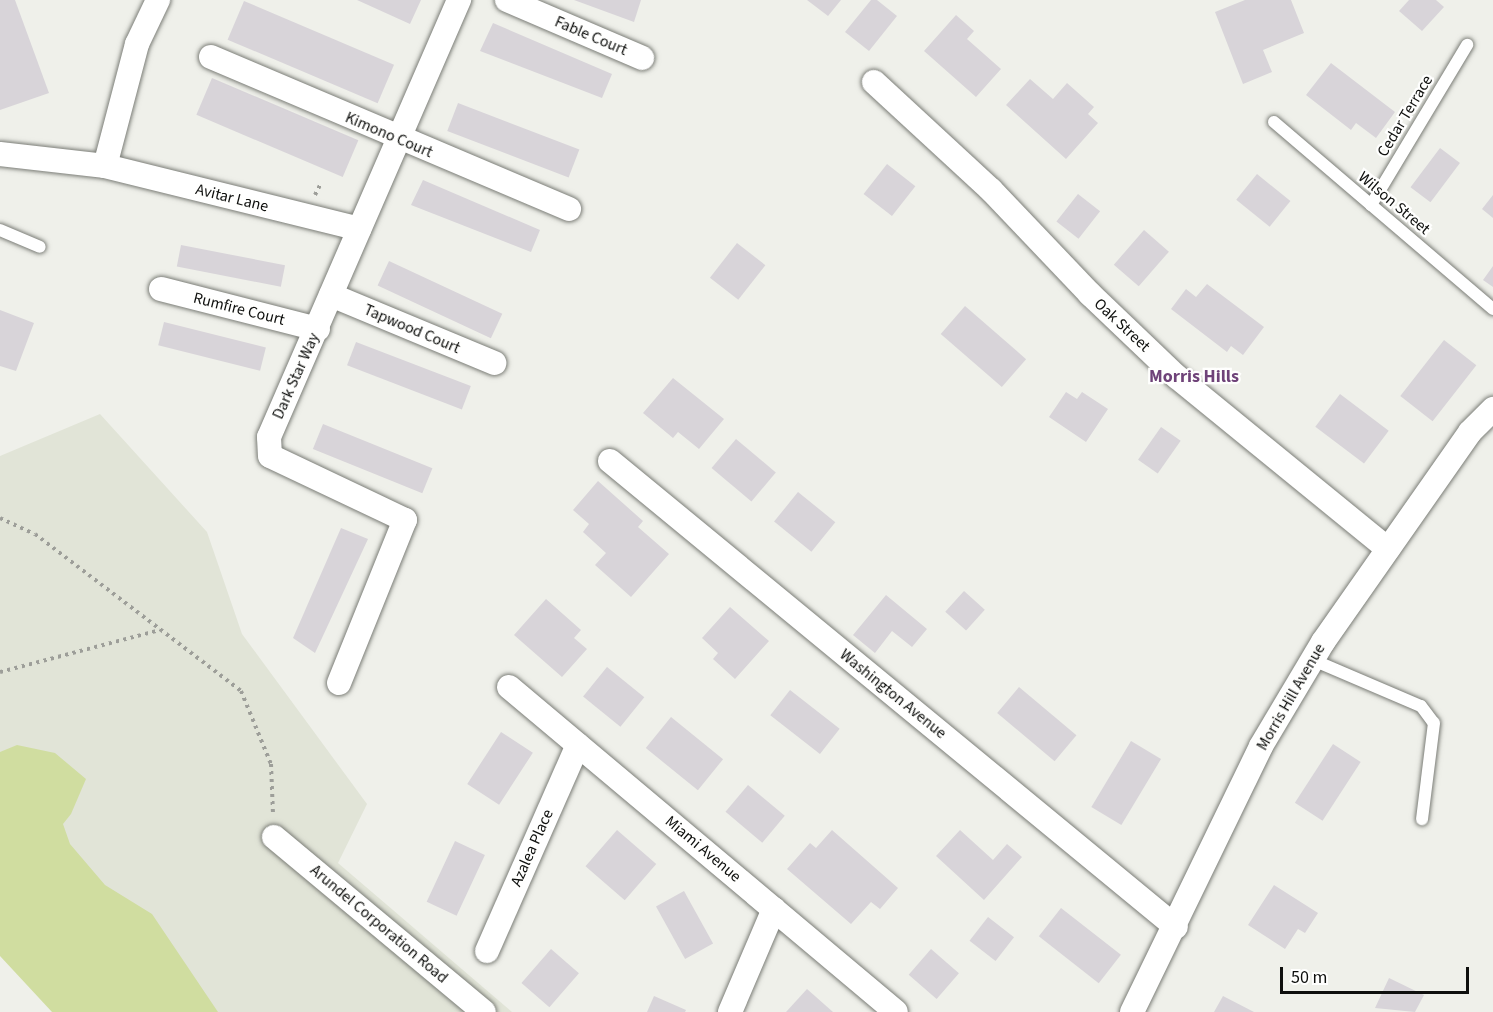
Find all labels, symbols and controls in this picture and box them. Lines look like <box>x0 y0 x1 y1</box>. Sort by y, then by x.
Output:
street label: Fable Court <box>552 12 630 60</box>
street label: Cedar Terrace <box>1373 72 1437 160</box>
street label: Kimono Court <box>342 108 436 162</box>
street label: Wilson Street <box>1354 167 1434 239</box>
street label: Avitar Lane <box>194 180 270 216</box>
street label: Rumfire Court <box>191 288 287 330</box>
street label: Oak Street <box>1090 294 1154 356</box>
street label: Tapwood Court <box>361 300 463 358</box>
street label: Dark Star Way <box>268 330 324 422</box>
district label: Morris Hills <box>1149 366 1239 388</box>
street label: Morris Hill Avenue <box>1253 640 1329 754</box>
street label: Washington Avenue <box>836 645 950 743</box>
street label: Azalea Place <box>506 806 558 890</box>
street label: Miami Avenue <box>661 812 745 886</box>
street label: Arundel Corporation Road <box>306 861 452 987</box>
scale bar <box>1283 955 1472 993</box>
text: 50 m <box>1291 965 1327 990</box>

